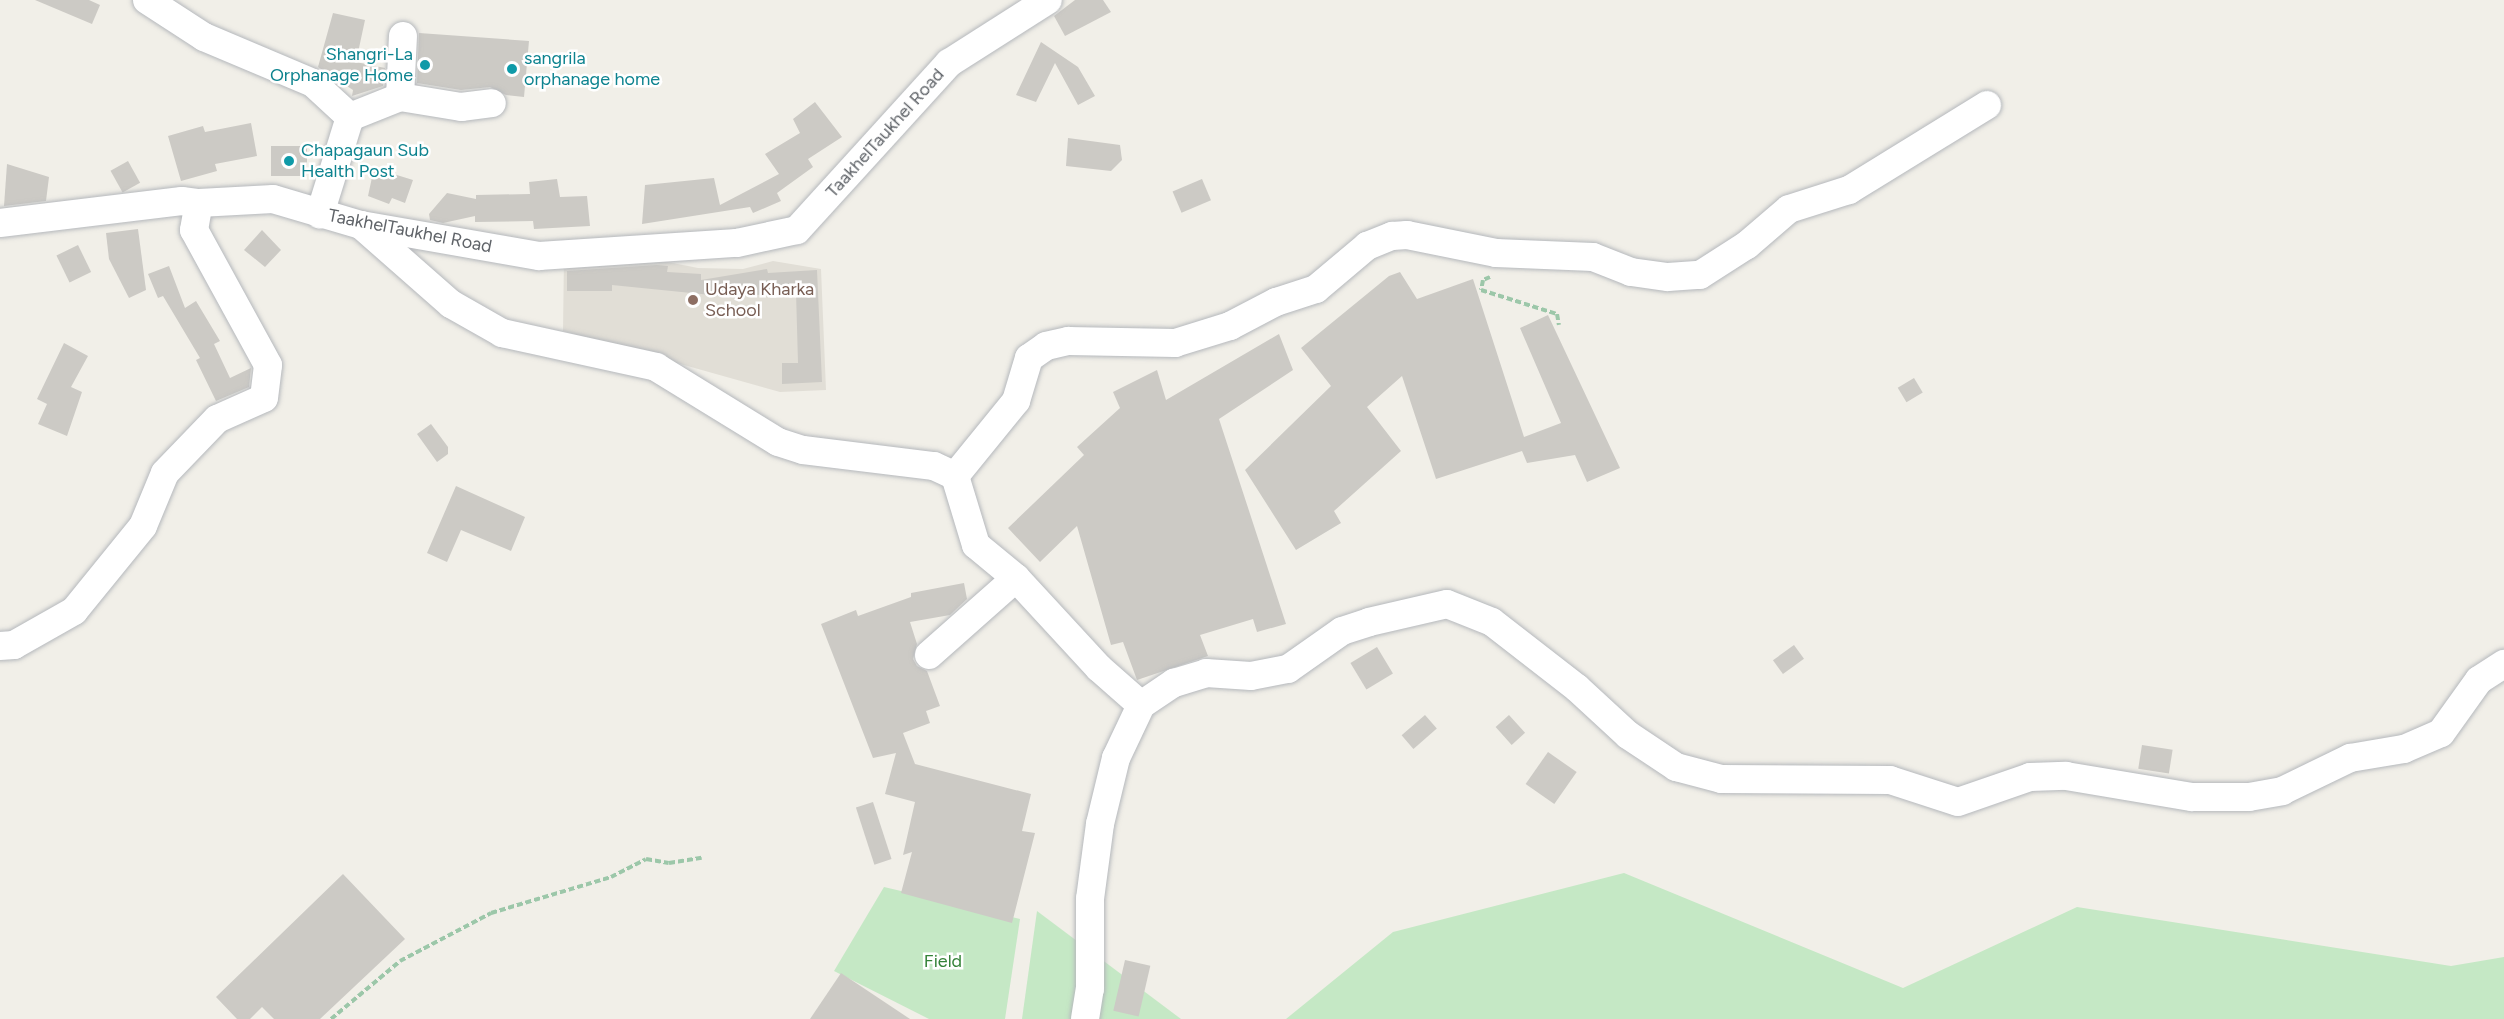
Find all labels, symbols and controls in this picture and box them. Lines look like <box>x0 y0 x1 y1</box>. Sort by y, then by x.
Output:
place label: Shangri-La Orphanage Home <box>270 44 413 86</box>
place label: sangrila orphanage home <box>524 48 660 90</box>
marker: Shangri-La Orphanage Home <box>418 58 432 72</box>
marker: sangrila orphanage home <box>505 62 519 76</box>
street label: TaakhelTaukhel Road <box>821 64 949 202</box>
place label: Chapagaun Sub Health Post <box>301 140 429 182</box>
marker: Chapagaun Sub Health Post <box>282 154 296 168</box>
street label: TaakhelTaukhel Road <box>326 205 494 257</box>
place label: Udaya Kharka School <box>705 279 814 322</box>
marker: Udaya Kharka School <box>686 293 700 307</box>
park label: Field <box>924 950 962 972</box>

